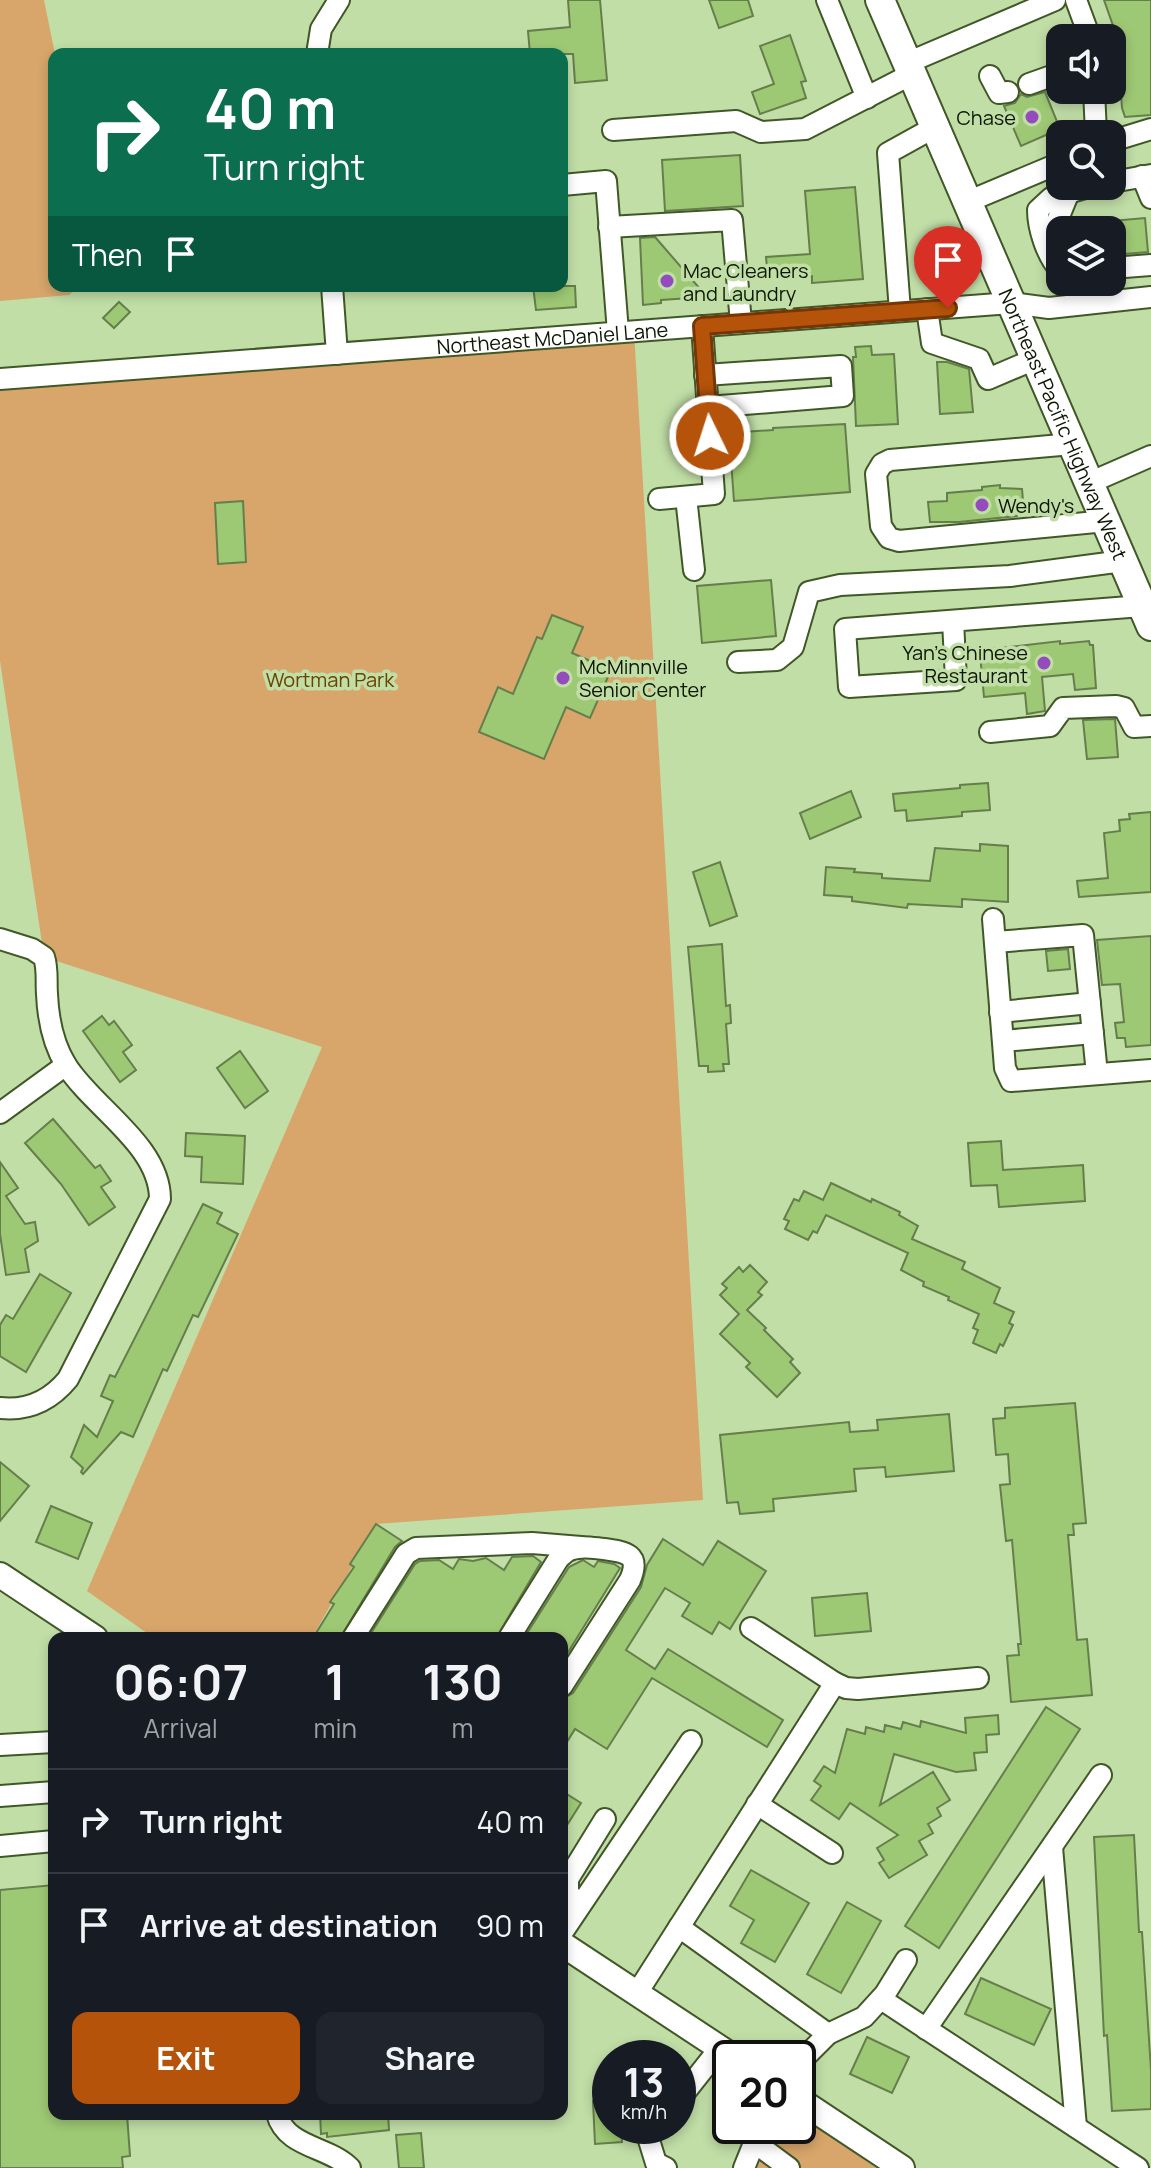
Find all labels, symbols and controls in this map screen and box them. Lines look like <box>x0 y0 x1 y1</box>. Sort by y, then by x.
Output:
map controls <box>1046 24 1126 296</box>
button: sound <box>1046 24 1126 104</box>
text: 40 m <box>204 69 336 146</box>
icon: right <box>72 80 176 184</box>
place label: Chase <box>957 104 1016 131</box>
marker: Chase <box>1023 108 1041 126</box>
button: search <box>1046 120 1126 200</box>
text: Turn right <box>204 142 365 191</box>
button: layers <box>1046 216 1126 296</box>
pin <box>914 226 982 308</box>
icon: arrive <box>159 232 203 276</box>
text: Then <box>72 234 143 275</box>
icon: arrive <box>926 238 970 282</box>
place label: Mac Cleaners and Laundry <box>683 257 808 307</box>
marker: Mac Cleaners and Laundry <box>658 272 676 290</box>
street label: Northeast Pacific Highway West <box>993 284 1134 564</box>
street label: Northeast McDaniel Lane <box>436 315 669 360</box>
position arrow <box>668 394 752 478</box>
place label: Wendy's <box>998 492 1074 519</box>
marker: Wendy's <box>973 496 991 514</box>
place label: Yan's Chinese Restaurant <box>902 639 1028 689</box>
place label: McMinnville Senior Center <box>579 653 706 703</box>
marker: Yan's Chinese Restaurant <box>1035 654 1053 672</box>
park label: Wortman Park <box>266 666 395 693</box>
marker: McMinnville Senior Center <box>554 669 572 687</box>
text: 06:07 <box>113 1649 248 1714</box>
text: 1 <box>325 1649 346 1714</box>
text: 130 <box>422 1649 503 1714</box>
text: Arrival <box>144 1710 218 1746</box>
text: min <box>313 1710 357 1746</box>
text: m <box>451 1710 474 1746</box>
icon: right <box>72 1799 116 1843</box>
text: Turn right <box>140 1801 283 1842</box>
text: 40 m <box>477 1801 544 1842</box>
icon: arrive <box>72 1903 116 1947</box>
text: Arrive at destination <box>140 1905 438 1946</box>
text: 90 m <box>476 1905 544 1946</box>
button: Exit <box>72 2012 300 2104</box>
button: Share <box>316 2012 544 2104</box>
speed limit sign: 20 <box>712 2040 816 2144</box>
text: 13 <box>624 2054 664 2109</box>
text: km/h <box>621 2098 667 2125</box>

